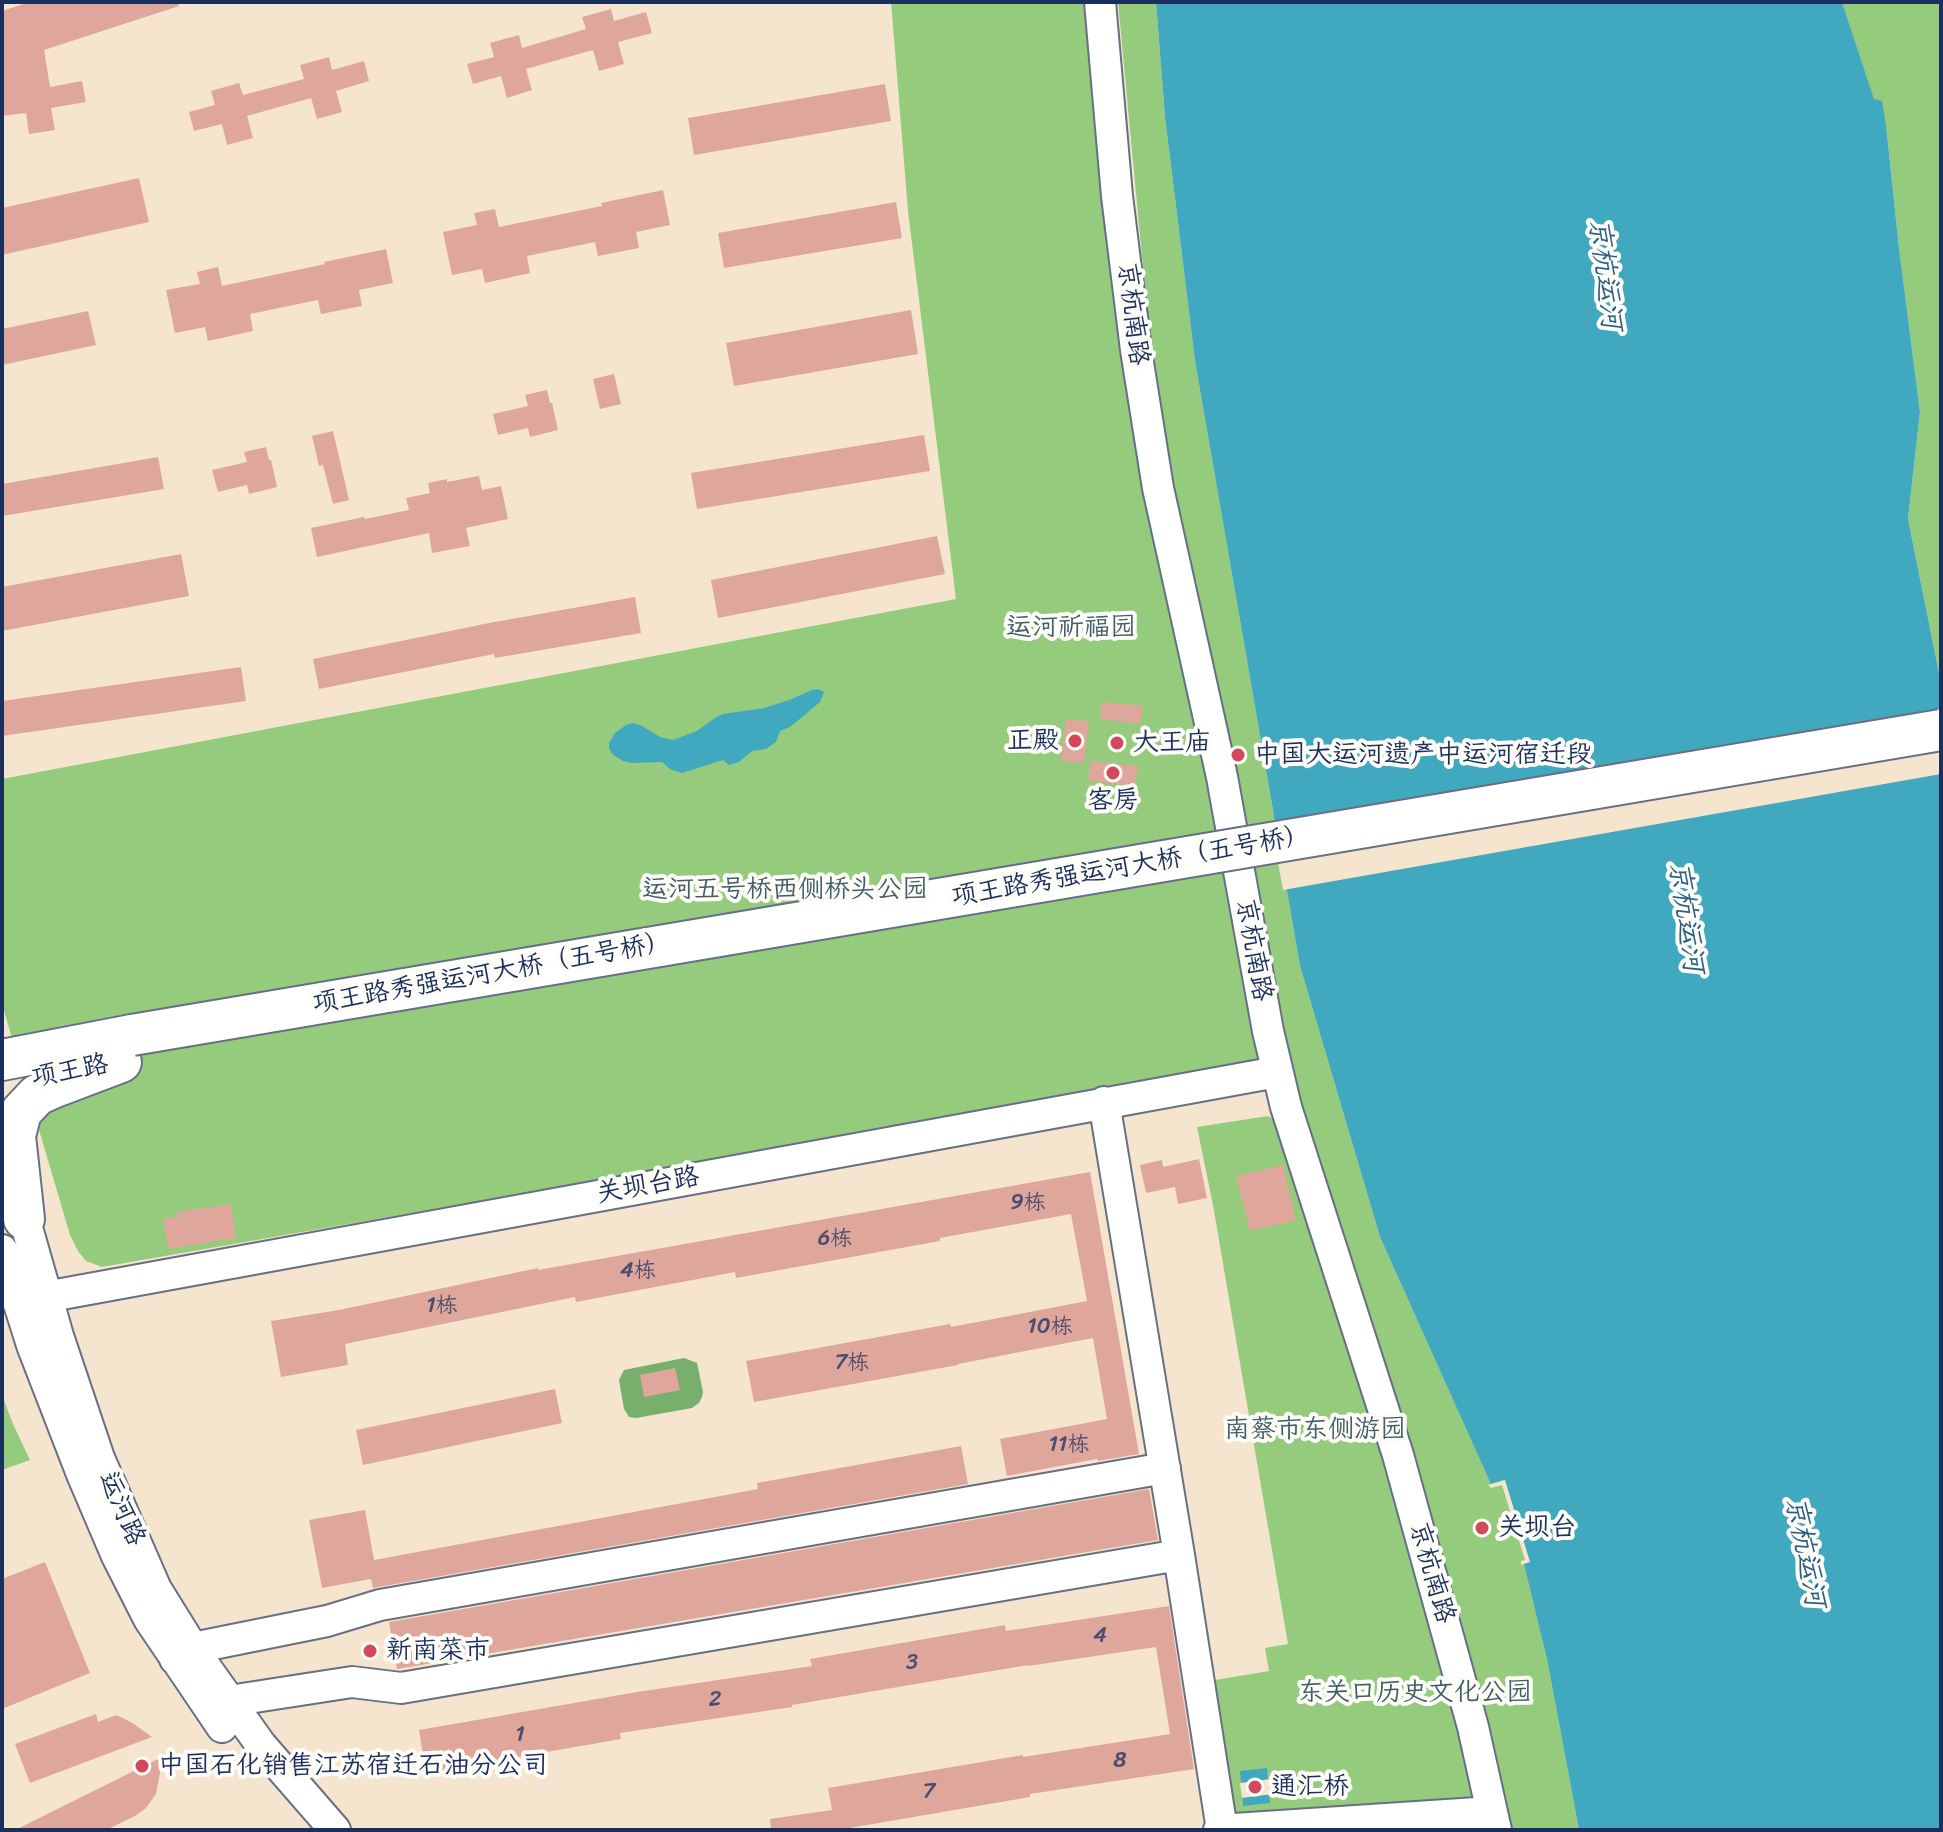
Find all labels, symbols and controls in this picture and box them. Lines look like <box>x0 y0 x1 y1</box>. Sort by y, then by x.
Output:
water label: 京杭运河 <box>1581 216 1627 332</box>
street label: 京杭南路 <box>1110 260 1154 368</box>
park label: 运河祈福园 <box>1006 612 1136 644</box>
place label: 正殿 <box>1007 725 1059 757</box>
place label: 大王庙 <box>1133 727 1211 759</box>
marker: 正殿 <box>1066 732 1084 750</box>
marker: 大王庙 <box>1108 734 1126 752</box>
place label: 中国大运河遗产中运河宿迁段 <box>1254 739 1592 771</box>
marker: 中国大运河遗产中运河宿迁段 <box>1229 746 1247 764</box>
marker: 客房 <box>1104 764 1122 782</box>
place label: 客房 <box>1087 785 1139 817</box>
street label: 项王路秀强运河大桥（五号桥） <box>949 820 1313 914</box>
water label: 京杭运河 <box>1661 859 1709 975</box>
park label: 运河五号桥西侧桥头公园 <box>642 874 928 906</box>
street label: 京杭南路 <box>1229 896 1277 1004</box>
street label: 项王路秀强运河大桥（五号桥） <box>310 927 674 1021</box>
street label: 项王路 <box>29 1049 111 1095</box>
street label: 关坝台路 <box>594 1162 702 1210</box>
house number: 9栋 <box>1010 1190 1046 1216</box>
house number: 6栋 <box>818 1226 852 1252</box>
house number: 4栋 <box>620 1258 656 1284</box>
house number: 1栋 <box>426 1293 458 1319</box>
house number: 10栋 <box>1027 1314 1073 1340</box>
house number: 7栋 <box>835 1350 869 1376</box>
park label: 南蔡市东侧游园 <box>1224 1414 1406 1446</box>
house number: 11栋 <box>1049 1432 1089 1458</box>
street label: 运河路 <box>91 1467 151 1551</box>
water label: 京杭运河 <box>1777 1494 1831 1610</box>
place label: 关坝台 <box>1498 1512 1576 1544</box>
street label: 京杭南路 <box>1402 1519 1460 1627</box>
marker: 关坝台 <box>1473 1519 1491 1537</box>
house number: 4 <box>1093 1623 1107 1649</box>
place label: 新南菜市 <box>386 1635 490 1667</box>
marker: 新南菜市 <box>361 1642 379 1660</box>
house number: 3 <box>906 1650 918 1676</box>
park label: 东关口历史文化公园 <box>1298 1677 1532 1709</box>
house number: 2 <box>709 1687 721 1713</box>
house number: 1 <box>515 1722 525 1748</box>
house number: 8 <box>1113 1748 1127 1774</box>
place label: 中国石化销售江苏宿迁石油分公司 <box>158 1750 548 1782</box>
marker: 中国石化销售江苏宿迁石油分公司 <box>133 1757 151 1775</box>
place label: 通汇桥 <box>1271 1771 1349 1803</box>
marker: 通汇桥 <box>1246 1778 1264 1796</box>
house number: 7 <box>923 1779 935 1805</box>

